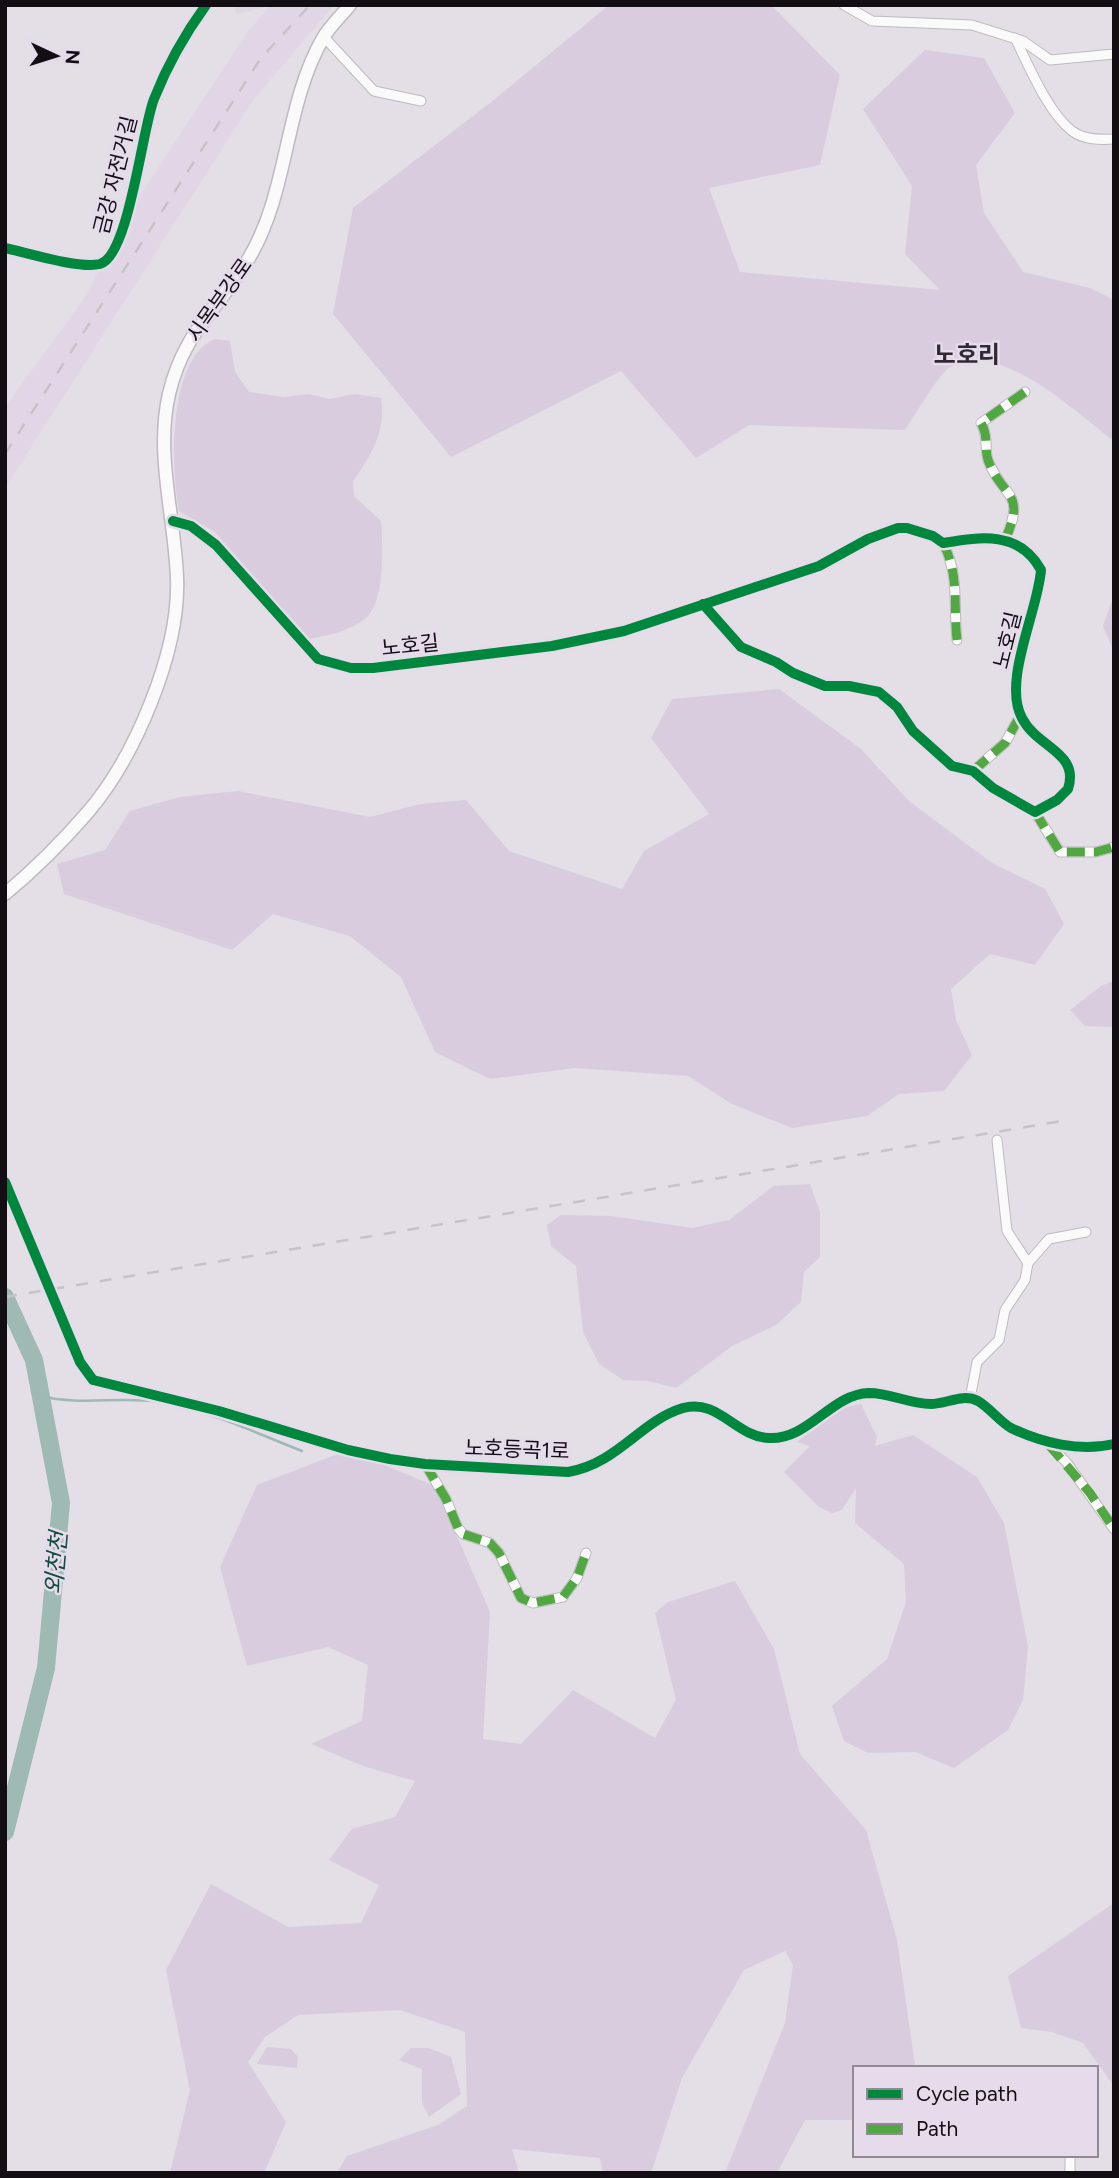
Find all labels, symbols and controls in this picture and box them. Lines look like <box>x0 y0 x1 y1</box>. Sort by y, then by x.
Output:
north arrow <box>21 21 91 91</box>
text: N <box>60 49 84 65</box>
street label: 금강 자전거길 <box>88 113 142 237</box>
street label: 시목부강로 <box>181 253 257 347</box>
district label: 노호리 <box>934 340 1000 369</box>
street label: 노호길 <box>988 609 1026 671</box>
street label: 노호길 <box>380 630 440 660</box>
street label: 노호등곡1로 <box>464 1435 570 1463</box>
water label: 외천천 <box>39 1527 73 1596</box>
legend <box>853 2066 1098 2157</box>
text: Cycle path <box>916 2081 1017 2106</box>
text: Path <box>916 2116 958 2141</box>

